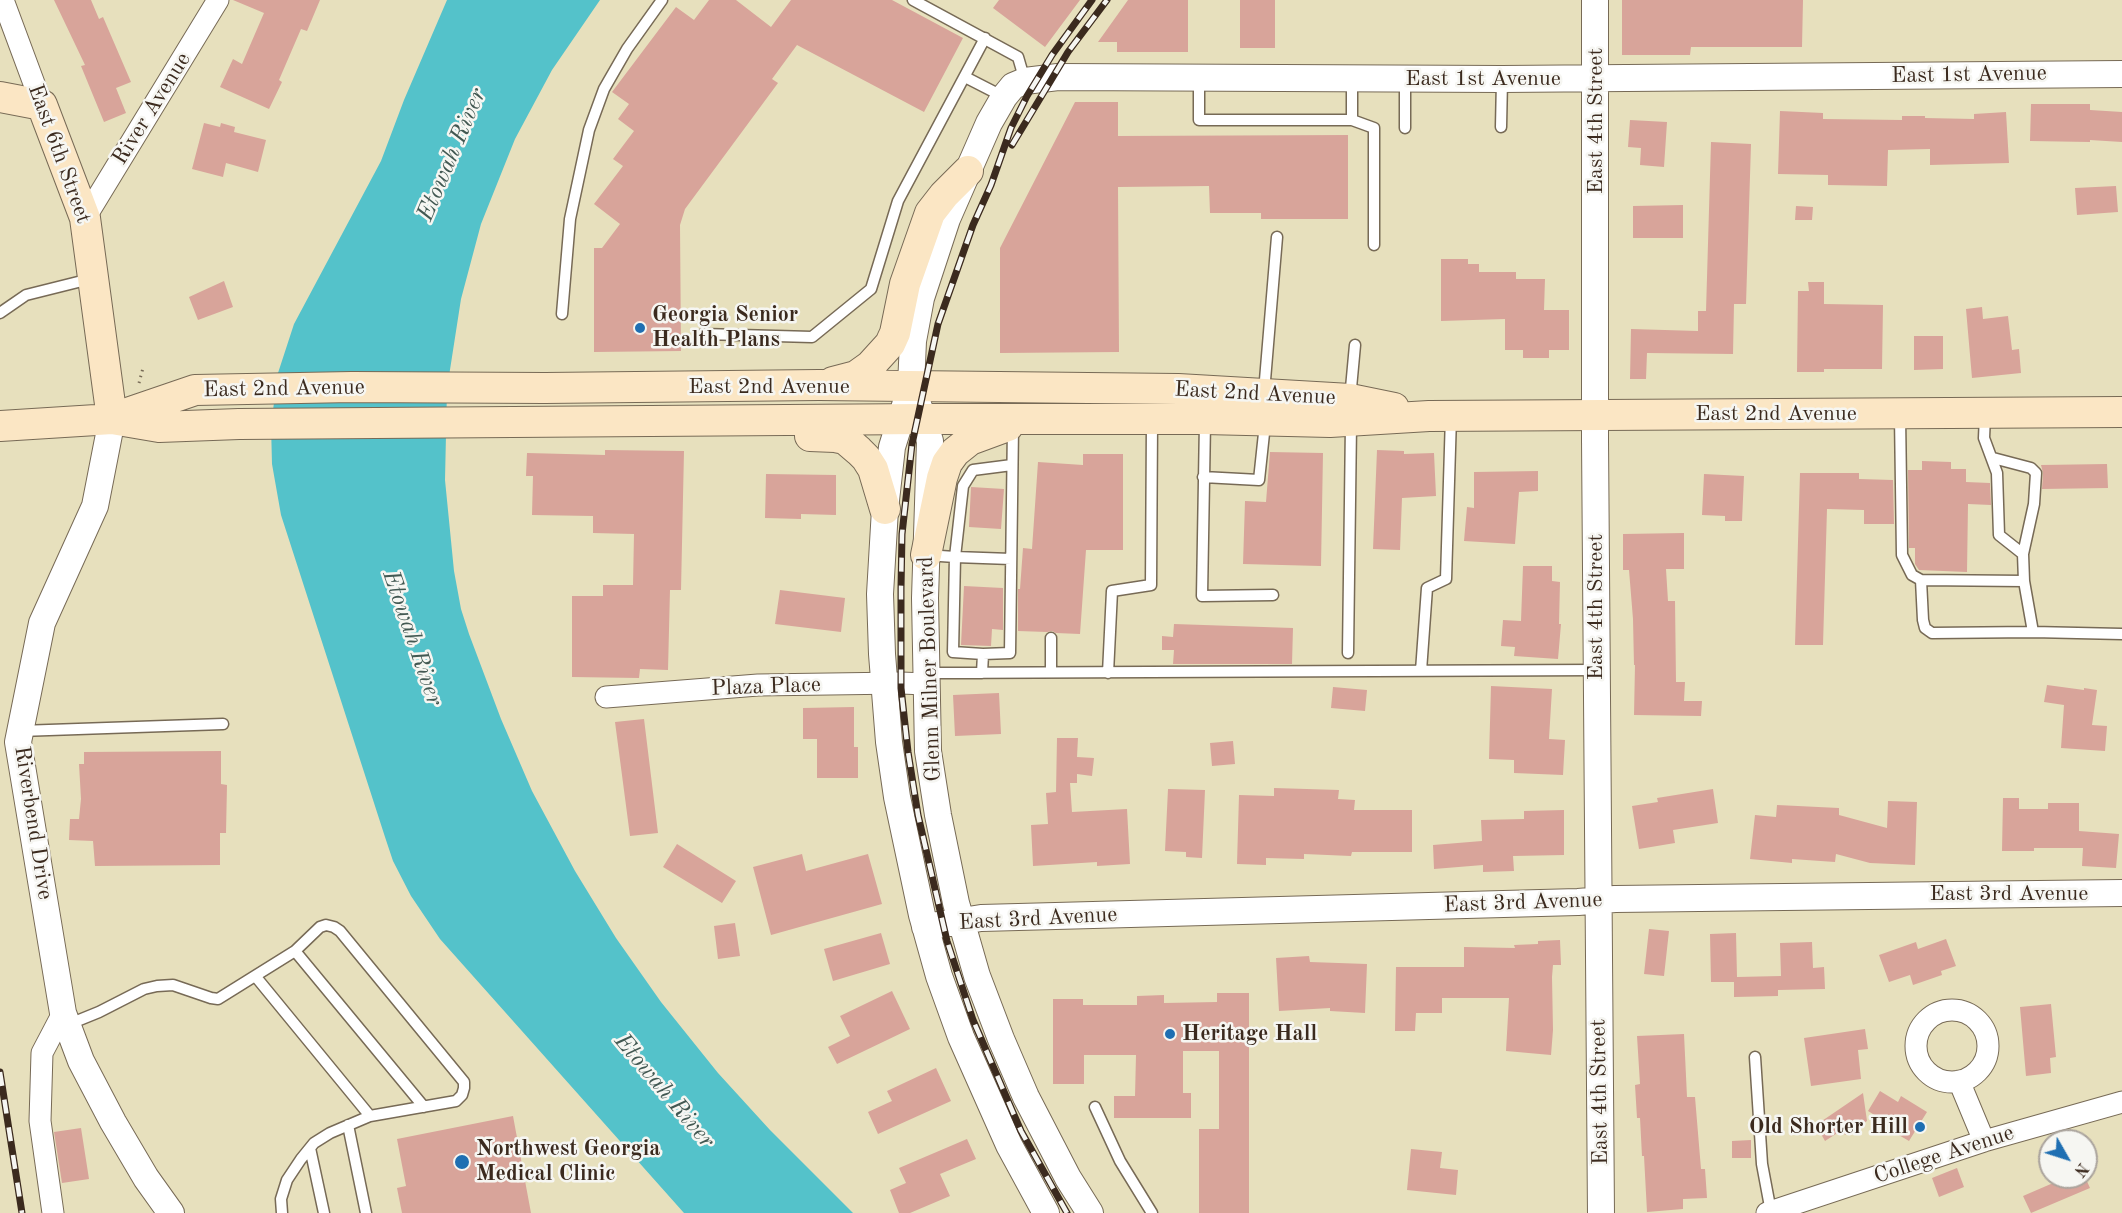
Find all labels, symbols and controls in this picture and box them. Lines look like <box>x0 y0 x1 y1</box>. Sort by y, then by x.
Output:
street label: River Avenue <box>107 48 197 170</box>
street label: East 4th Street <box>1583 48 1609 194</box>
street label: East 1st Avenue <box>1891 60 2047 90</box>
street label: East 1st Avenue <box>1405 66 1561 92</box>
street label: East 6th Street <box>22 81 96 227</box>
water label: Etowah River <box>411 84 493 226</box>
place label: Georgia Senior Health Plans <box>652 302 798 354</box>
marker: Georgia Senior Health Plans <box>633 321 647 335</box>
street label: East 2nd Avenue <box>203 374 365 404</box>
street label: East 2nd Avenue <box>688 374 850 400</box>
street label: East 2nd Avenue <box>1174 377 1336 411</box>
street label: East 2nd Avenue <box>1695 401 1857 427</box>
street label: East 4th Street <box>1583 534 1609 680</box>
street label: Glenn Milner Boulevard <box>913 556 947 782</box>
water label: Etowah River <box>375 566 449 710</box>
street label: Plaza Place <box>711 672 821 702</box>
street label: Riverbend Drive <box>8 744 58 902</box>
street label: East 3rd Avenue <box>1930 881 2088 907</box>
street label: East 3rd Avenue <box>1443 887 1603 919</box>
street label: East 3rd Avenue <box>958 902 1118 936</box>
street label: East 4th Street <box>1586 1019 1614 1165</box>
place label: Heritage Hall <box>1182 1021 1317 1047</box>
marker: Heritage Hall <box>1163 1027 1177 1041</box>
water label: Etowah River <box>608 1028 720 1154</box>
place label: Old Shorter Hill <box>1749 1114 1908 1140</box>
street label: College Avenue <box>1871 1120 2017 1190</box>
marker: Old Shorter Hill <box>1913 1120 1927 1134</box>
north arrow <box>2038 1129 2098 1189</box>
place label: Northwest Georgia Medical Clinic <box>476 1136 660 1188</box>
marker: Northwest Georgia Medical Clinic <box>453 1153 471 1171</box>
text: N <box>2070 1159 2091 1179</box>

